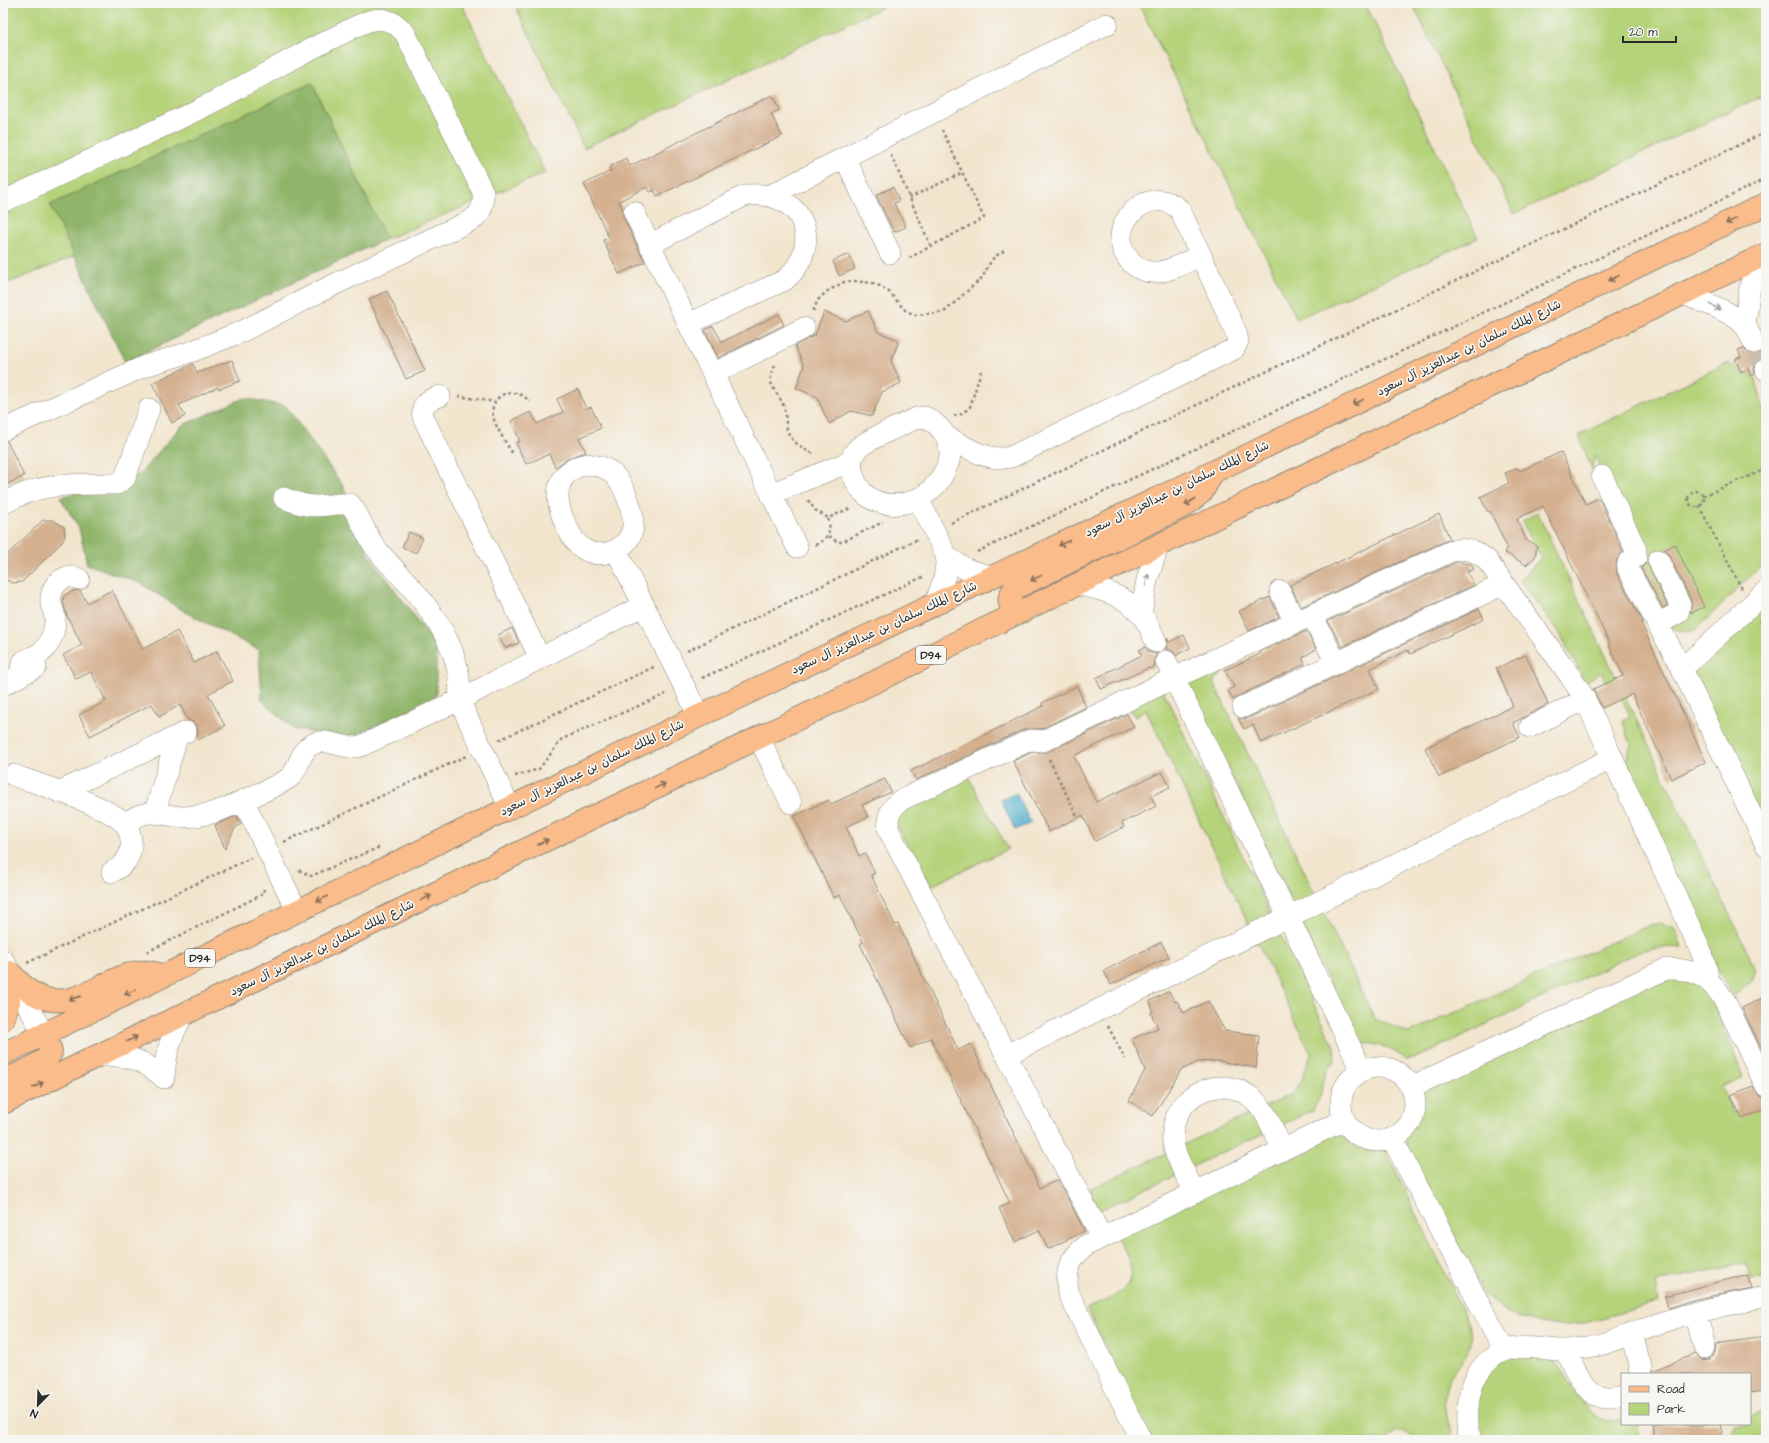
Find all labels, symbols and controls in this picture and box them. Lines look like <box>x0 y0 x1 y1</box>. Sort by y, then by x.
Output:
scale bar <box>1623 18 1676 44</box>
text: 20 m <box>1629 24 1658 41</box>
one-way arrow <box>1725 218 1737 225</box>
one-way arrow <box>1608 275 1620 282</box>
street label: شارع الملك سلمان بن عبدالعزيز آل سعود <box>1374 296 1564 400</box>
one-way arrow <box>1709 304 1721 311</box>
one-way arrow <box>1353 399 1365 406</box>
street label: شارع الملك سلمان بن عبدالعزيز آل سعود <box>1082 437 1272 541</box>
one-way arrow <box>1185 498 1196 506</box>
one-way arrow <box>1059 540 1071 547</box>
one-way arrow <box>1144 573 1152 586</box>
one-way arrow <box>1030 575 1042 582</box>
street label: شارع الملك سلمان بن عبدالعزيز آل سعود <box>788 577 980 679</box>
road number: D94 <box>916 646 946 664</box>
street label: شارع الملك سلمان بن عبدالعزيز آل سعود <box>497 716 687 820</box>
one-way arrow <box>654 782 666 789</box>
one-way arrow <box>537 838 549 845</box>
one-way arrow <box>420 894 432 901</box>
one-way arrow <box>317 895 329 903</box>
street label: شارع الملك سلمان بن عبدالعزيز آل سعود <box>227 896 417 1000</box>
road number: D94 <box>185 949 215 967</box>
one-way arrow <box>124 989 136 997</box>
one-way arrow <box>68 995 81 1002</box>
one-way arrow <box>126 1035 138 1042</box>
one-way arrow <box>32 1081 44 1089</box>
legend <box>1621 1373 1751 1425</box>
text: Road <box>1657 1381 1685 1398</box>
north arrow <box>18 1385 58 1425</box>
text: Park <box>1657 1401 1685 1418</box>
text: N <box>28 1405 40 1422</box>

